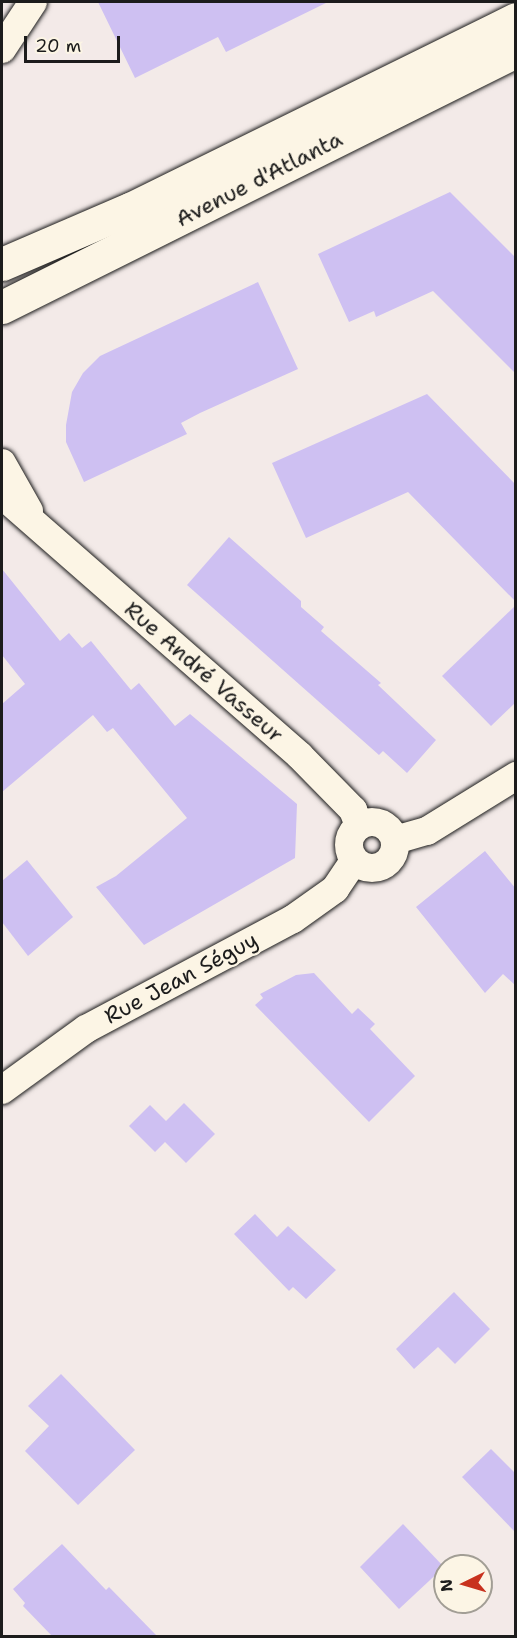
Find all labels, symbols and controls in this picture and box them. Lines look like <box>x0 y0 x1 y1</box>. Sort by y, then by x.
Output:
scale bar <box>27 24 123 62</box>
text: 20 m <box>35 34 81 58</box>
street label: Avenue d'Atlanta <box>171 126 347 232</box>
street label: Rue André Vasseur <box>119 596 289 748</box>
street label: Rue Jean Séguy <box>100 926 262 1030</box>
north arrow <box>433 1554 493 1614</box>
text: N <box>436 1578 458 1593</box>

